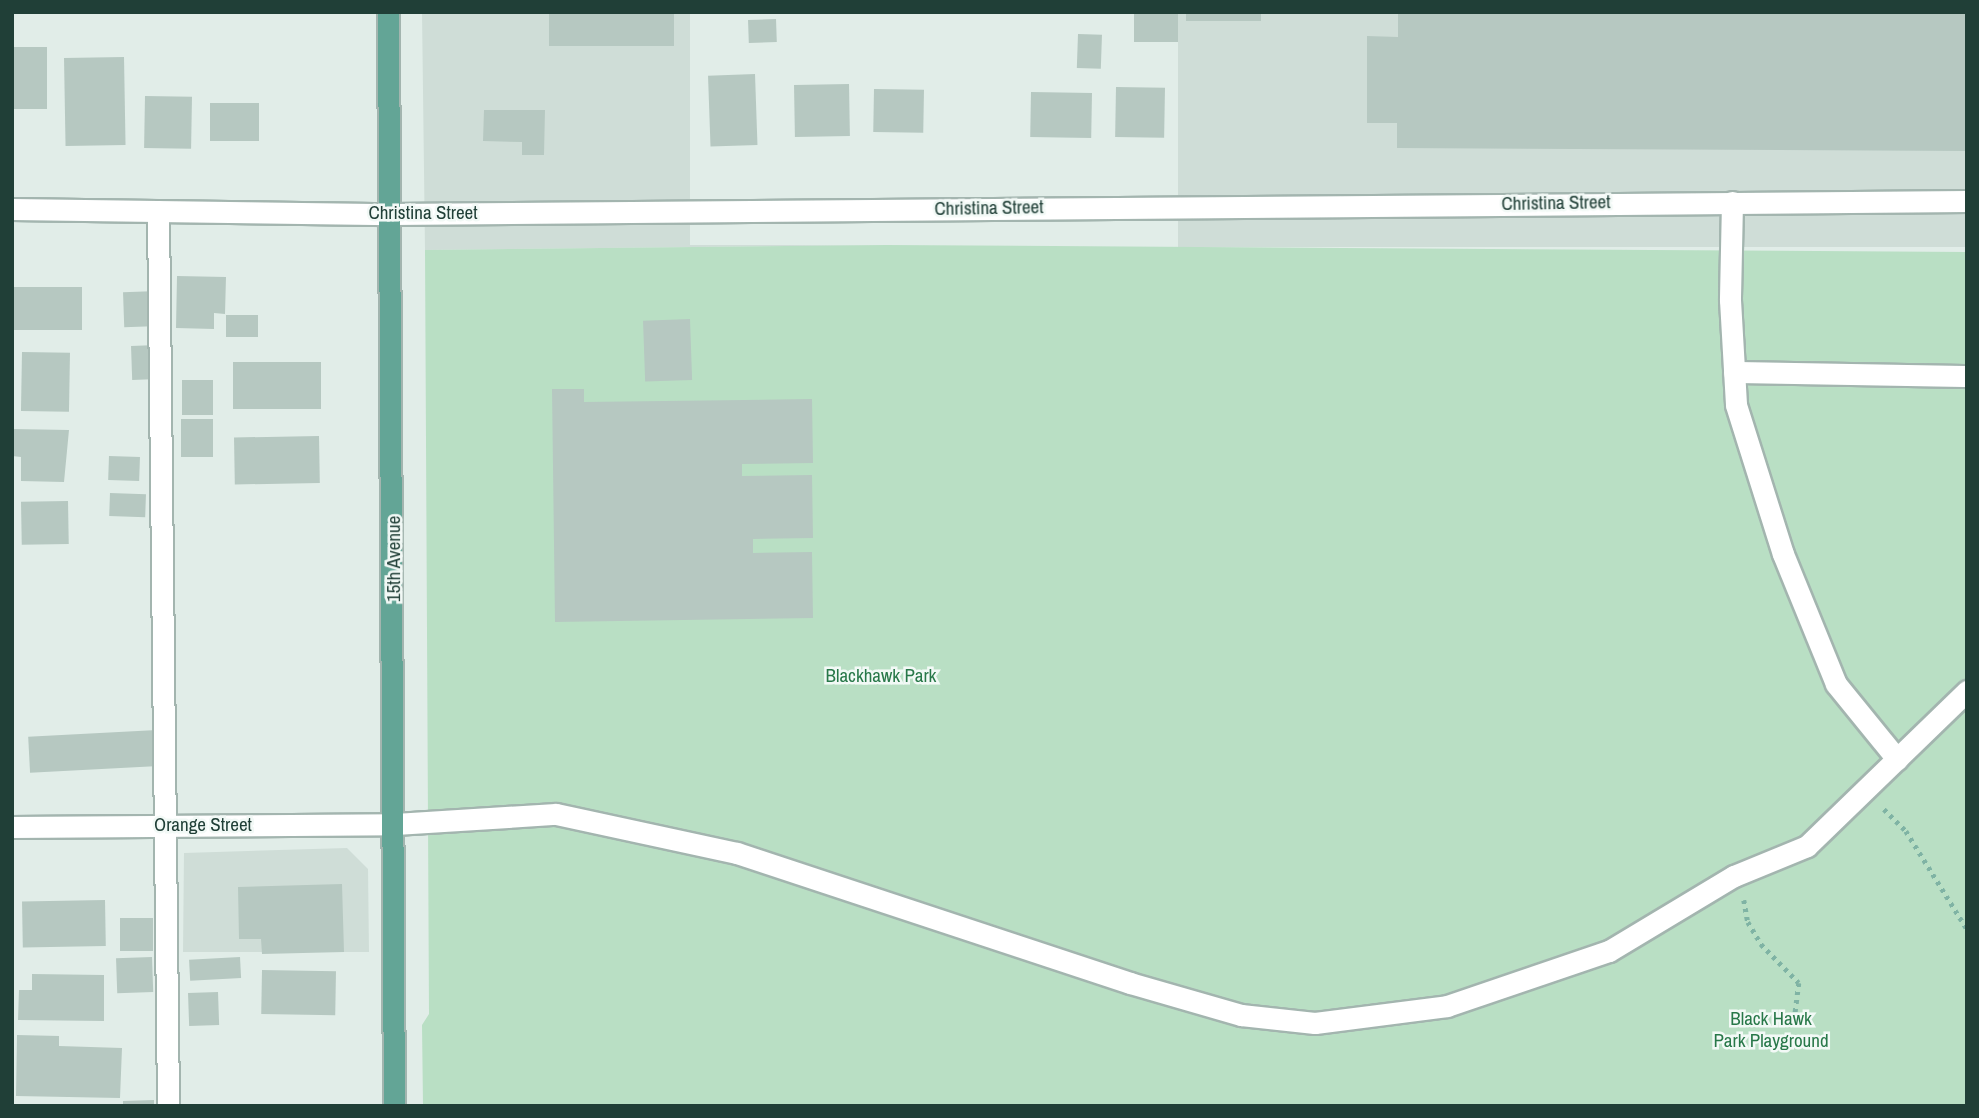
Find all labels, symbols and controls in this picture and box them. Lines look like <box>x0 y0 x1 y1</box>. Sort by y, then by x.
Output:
street label: Christina Street <box>1501 191 1611 215</box>
street label: Christina Street <box>934 196 1044 220</box>
street label: Christina Street <box>368 202 478 224</box>
street label: 15th Avenue <box>383 515 405 603</box>
park label: Blackhawk Park <box>826 665 936 687</box>
street label: Orange Street <box>154 814 252 836</box>
park label: Black Hawk Park Playground <box>1713 1008 1829 1052</box>

